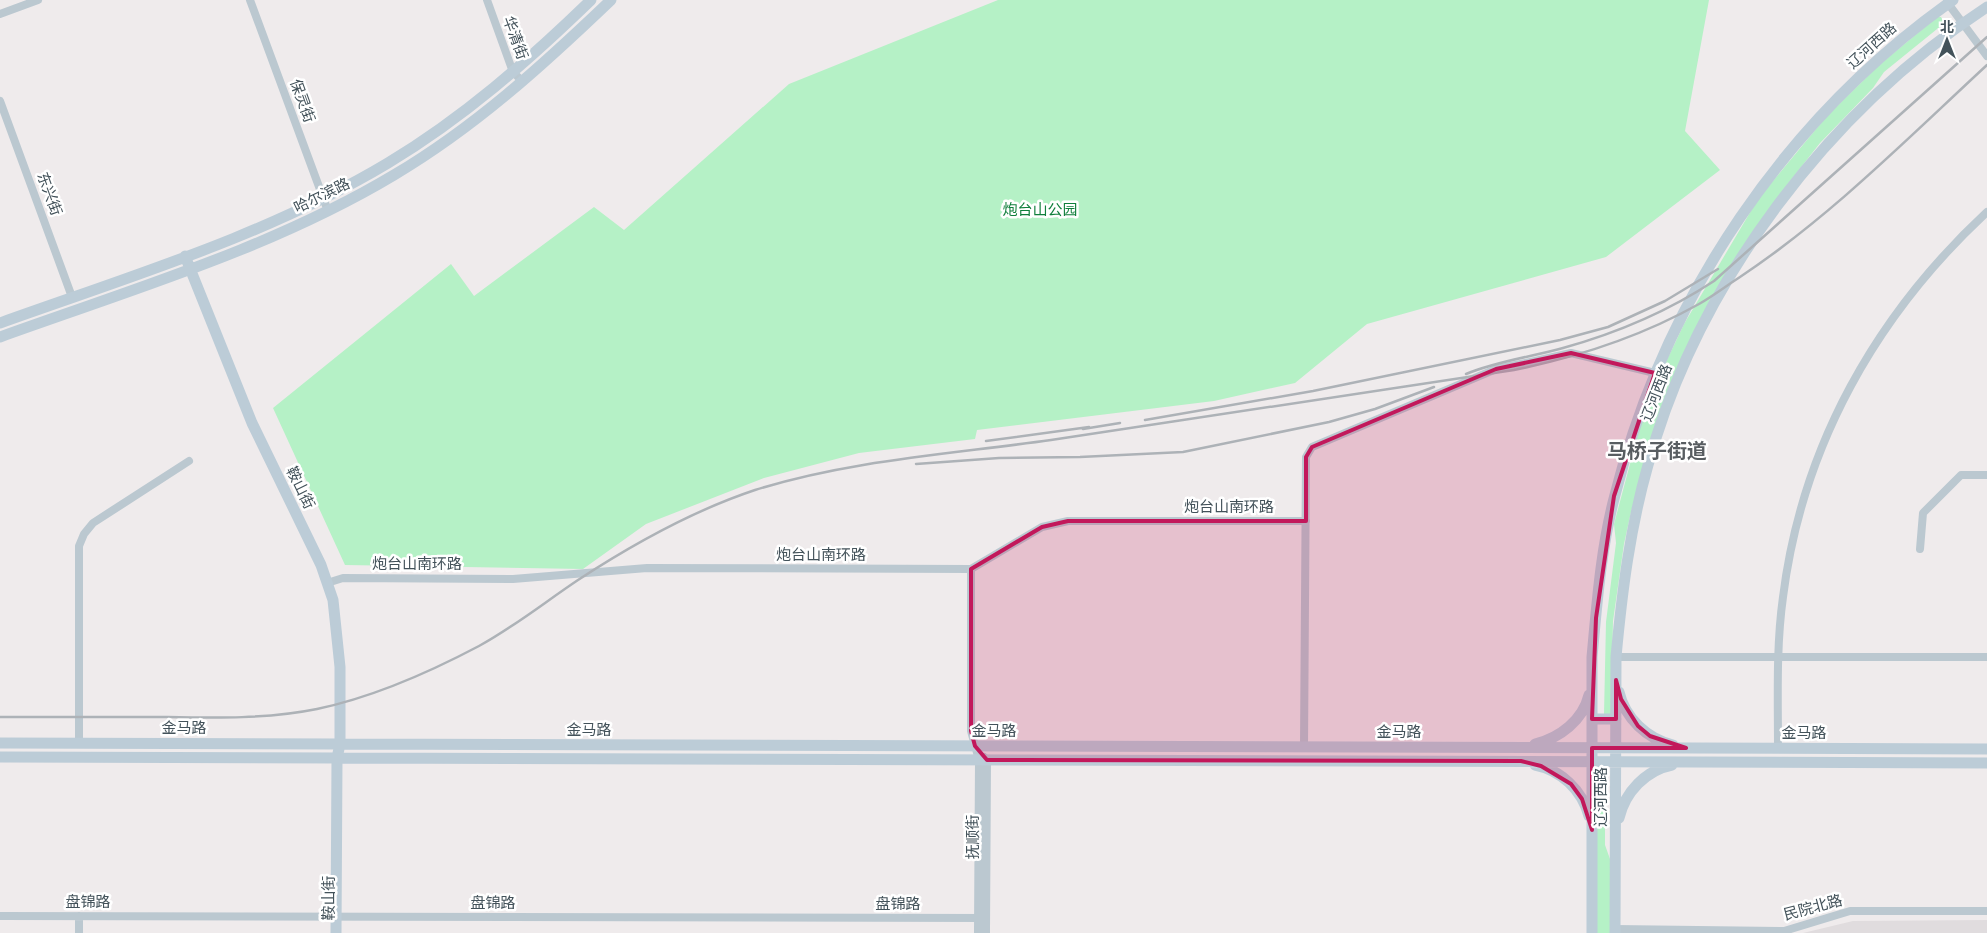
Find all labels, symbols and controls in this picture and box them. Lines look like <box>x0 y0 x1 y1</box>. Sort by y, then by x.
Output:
street label: 华清街 <box>497 13 533 63</box>
north arrow <box>1922 15 1972 65</box>
street label: 辽河西路 <box>1843 18 1901 74</box>
text: 北 <box>1940 18 1954 38</box>
street label: 保灵街 <box>284 76 320 126</box>
street label: 东兴街 <box>31 169 67 219</box>
street label: 哈尔滨路 <box>290 173 354 219</box>
park label: 炮台山公园 <box>1002 200 1078 221</box>
street label: 辽河西路 <box>1636 361 1678 425</box>
district label: 马桥子街道 <box>1607 438 1707 466</box>
street label: 鞍山街 <box>281 463 319 513</box>
street label: 炮台山南环路 <box>1184 497 1274 518</box>
street label: 炮台山南环路 <box>776 545 866 566</box>
street label: 炮台山南环路 <box>372 554 462 575</box>
street label: 金马路 <box>161 718 207 739</box>
street label: 金马路 <box>566 720 612 741</box>
street label: 金马路 <box>971 721 1017 742</box>
street label: 金马路 <box>1376 722 1422 743</box>
street label: 金马路 <box>1781 723 1827 744</box>
street label: 辽河西路 <box>1591 767 1612 827</box>
street label: 抚顺街 <box>963 814 984 860</box>
street label: 鞍山街 <box>319 875 340 921</box>
street label: 民院北路 <box>1781 890 1845 926</box>
street label: 盘锦路 <box>65 892 111 913</box>
street label: 盘锦路 <box>470 893 516 914</box>
street label: 盘锦路 <box>875 894 921 915</box>

